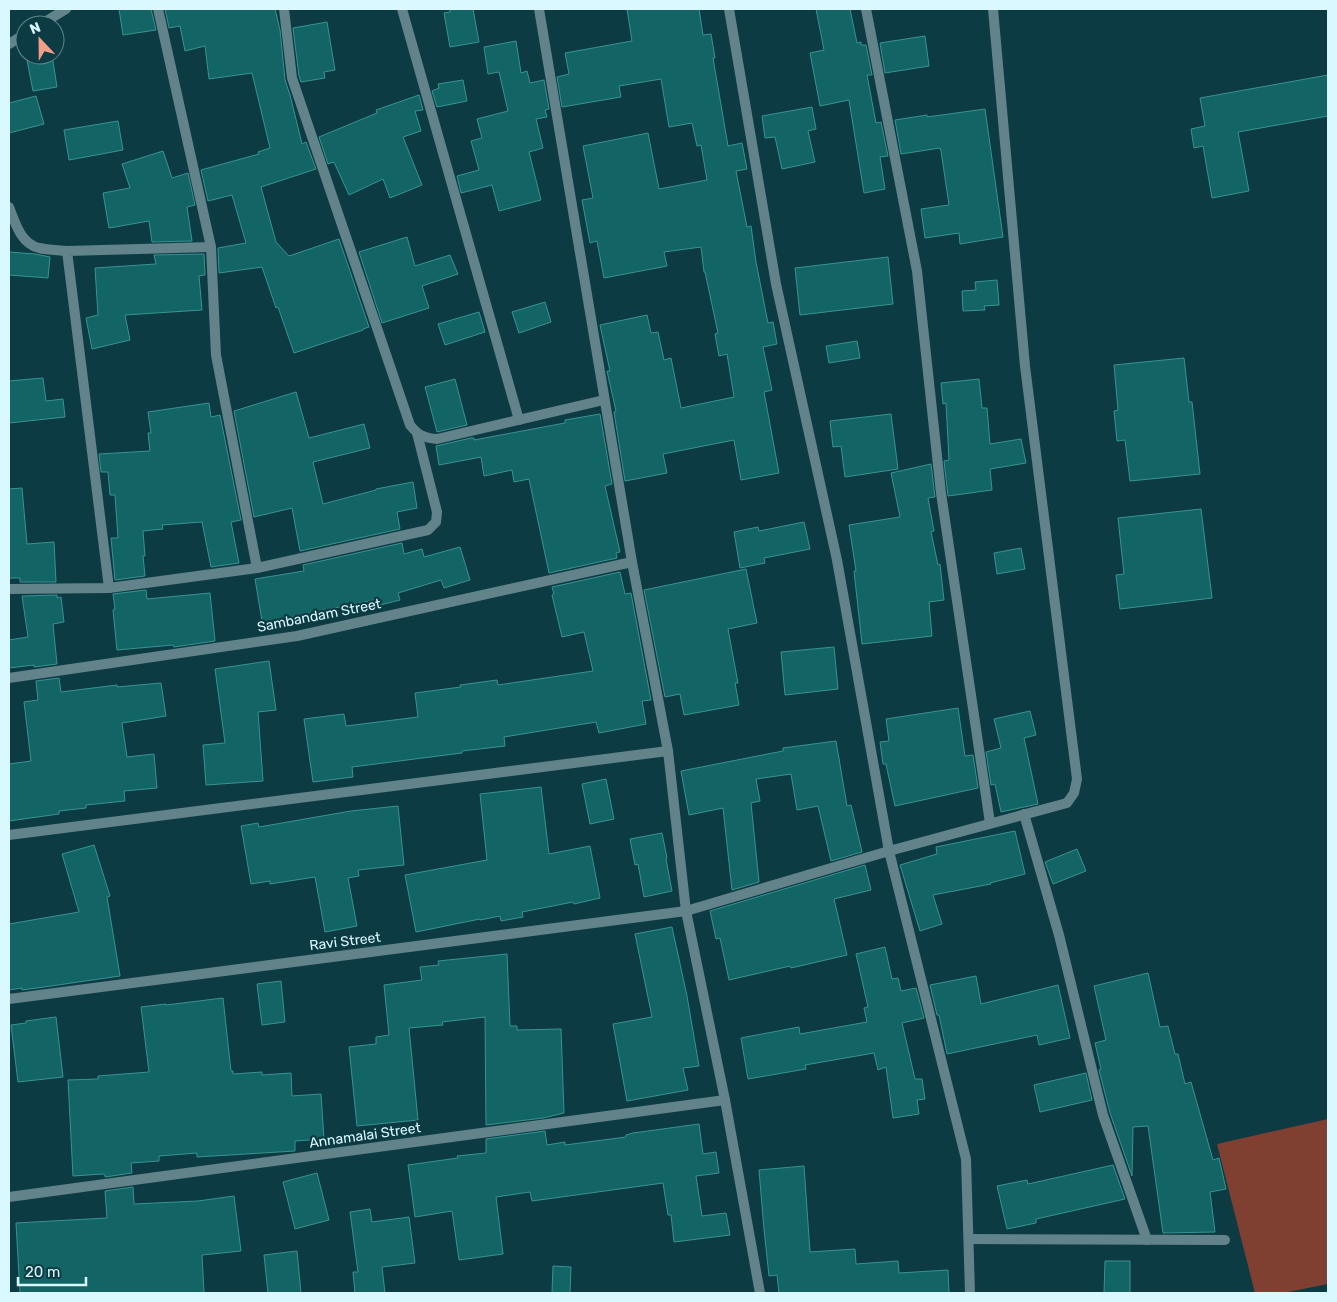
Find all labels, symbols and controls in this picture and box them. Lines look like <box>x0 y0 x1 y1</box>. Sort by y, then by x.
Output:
north arrow <box>15 15 65 65</box>
text: N <box>27 19 43 38</box>
street label: Sambandam Street <box>256 595 383 636</box>
street label: Ravi Street <box>308 929 382 954</box>
street label: Annamalai Street <box>308 1119 423 1152</box>
scale bar <box>18 1254 85 1286</box>
text: 20 m <box>25 1263 60 1281</box>

